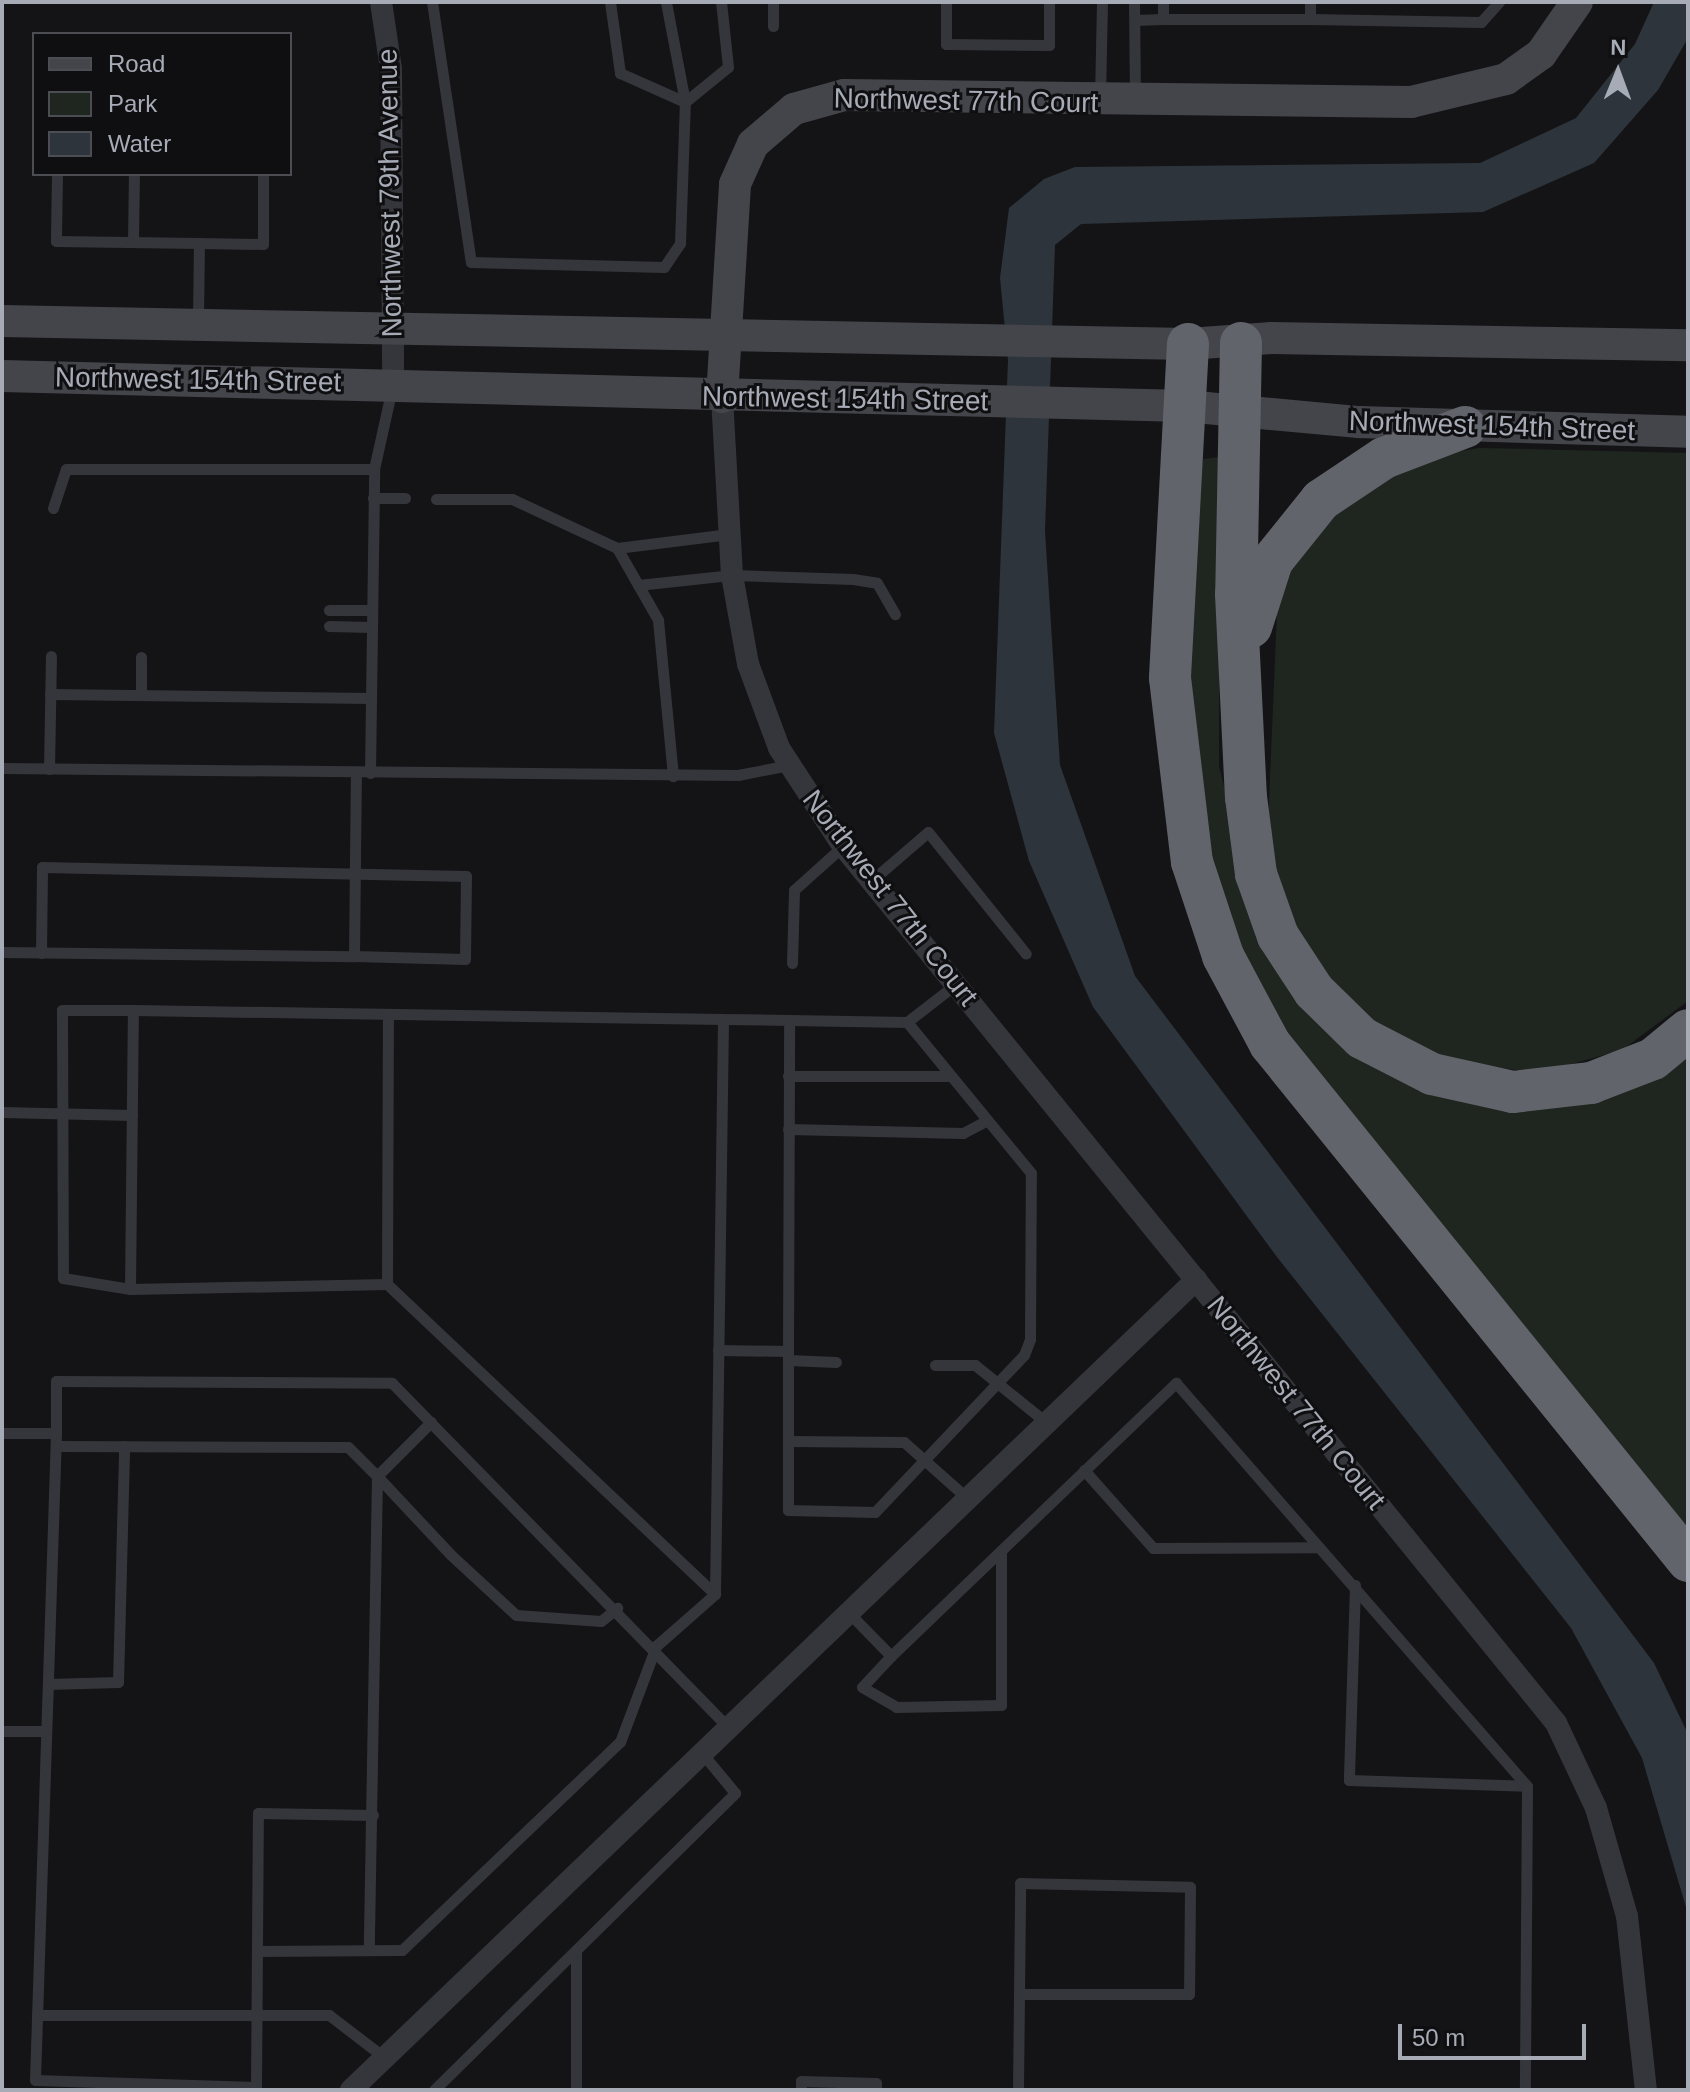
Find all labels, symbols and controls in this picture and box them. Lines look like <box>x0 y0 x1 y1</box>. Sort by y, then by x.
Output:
legend <box>32 32 292 176</box>
north arrow <box>1578 32 1658 112</box>
text: N <box>1610 35 1627 60</box>
street label: Northwest 79th Avenue <box>371 47 409 339</box>
text: Road <box>108 50 165 77</box>
street label: Northwest 77th Court <box>833 82 1099 120</box>
text: Park <box>108 90 157 117</box>
text: Water <box>108 130 171 157</box>
street label: Northwest 154th Street <box>55 361 341 399</box>
street label: Northwest 154th Street <box>702 380 988 418</box>
street label: Northwest 154th Street <box>1348 404 1636 448</box>
street label: Northwest 77th Court <box>795 783 985 1013</box>
street label: Northwest 77th Court <box>1200 1290 1392 1516</box>
scale bar <box>1402 2008 1590 2058</box>
text: 50 m <box>1412 2024 1465 2051</box>

